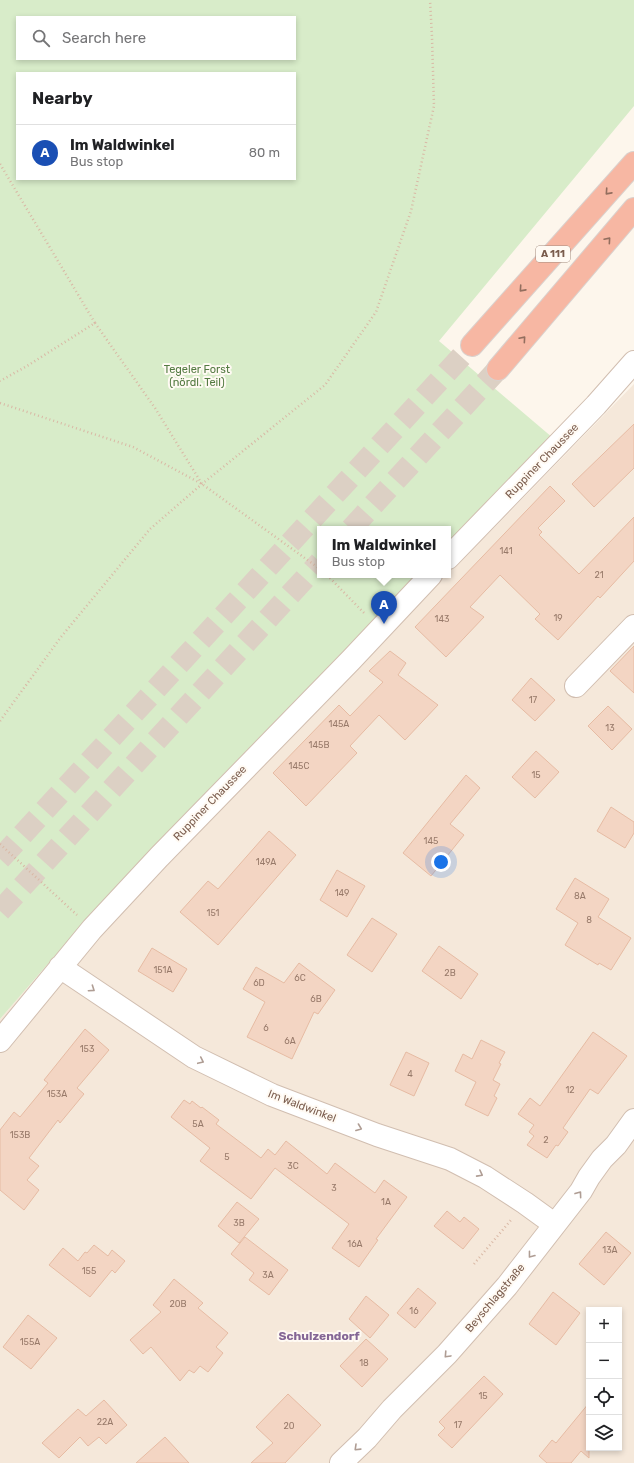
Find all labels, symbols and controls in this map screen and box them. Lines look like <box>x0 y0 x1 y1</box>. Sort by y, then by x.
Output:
search box <box>16 16 296 60</box>
icon: search <box>30 27 52 49</box>
text: Search here <box>62 29 146 47</box>
text: Nearby <box>32 88 93 108</box>
text: Im Waldwinkel <box>70 136 175 154</box>
text: A <box>40 145 50 160</box>
text: 80 m <box>249 145 280 160</box>
text: Bus stop <box>70 154 123 169</box>
one-way arrow <box>605 187 613 195</box>
one-way arrow <box>603 238 610 245</box>
road number: A 111 <box>536 246 570 262</box>
one-way arrow <box>519 285 526 292</box>
one-way arrow <box>518 336 526 344</box>
park label: Tegeler Forst (nördl. Teil) <box>164 363 231 389</box>
street label: Ruppiner Chaussee <box>503 421 581 501</box>
popup <box>317 526 451 578</box>
text: Im Waldwinkel <box>332 536 436 554</box>
house number: 141 <box>499 546 513 556</box>
text: Bus stop <box>332 554 385 569</box>
house number: 21 <box>594 570 604 580</box>
pin: A <box>371 591 397 624</box>
house number: 19 <box>553 613 563 623</box>
house number: 143 <box>435 614 449 624</box>
house number: 17 <box>529 695 538 705</box>
house number: 145A <box>329 719 349 729</box>
house number: 13 <box>605 723 615 733</box>
house number: 145B <box>309 740 329 750</box>
house number: 145C <box>289 761 309 771</box>
street label: Ruppiner Chaussee <box>171 763 249 843</box>
house number: 15 <box>531 770 541 780</box>
house number: 145 <box>424 836 438 846</box>
your location <box>431 852 451 872</box>
house number: 149A <box>256 857 276 867</box>
house number: 149 <box>335 888 349 898</box>
house number: 8A <box>574 891 586 901</box>
house number: 151 <box>207 908 220 918</box>
house number: 8 <box>586 915 592 925</box>
house number: 151A <box>154 965 172 975</box>
house number: 2B <box>444 968 456 978</box>
house number: 6C <box>294 973 306 983</box>
house number: 6D <box>253 978 265 988</box>
one-way arrow <box>88 984 95 992</box>
house number: 6B <box>310 994 322 1004</box>
house number: 6 <box>263 1023 269 1033</box>
house number: 6A <box>284 1036 296 1046</box>
house number: 153 <box>80 1044 94 1054</box>
one-way arrow <box>196 1056 204 1064</box>
house number: 4 <box>407 1069 413 1079</box>
house number: 12 <box>565 1085 575 1095</box>
street label: Im Waldwinkel <box>266 1087 338 1125</box>
house number: 153A <box>47 1089 67 1099</box>
house number: 5A <box>192 1119 204 1129</box>
one-way arrow <box>355 1123 362 1131</box>
house number: 153B <box>10 1130 30 1140</box>
house number: 2 <box>543 1135 549 1145</box>
house number: 5 <box>224 1152 230 1162</box>
house number: 3C <box>287 1161 299 1171</box>
one-way arrow <box>476 1170 483 1177</box>
house number: 3 <box>331 1183 337 1193</box>
one-way arrow <box>574 1191 581 1198</box>
house number: 1A <box>381 1197 391 1207</box>
house number: 3B <box>233 1218 245 1228</box>
house number: 16A <box>347 1239 363 1249</box>
house number: 13A <box>602 1245 618 1255</box>
one-way arrow <box>528 1251 535 1258</box>
street label: Beyschlagstraße <box>463 1261 527 1335</box>
house number: 155 <box>82 1266 96 1276</box>
house number: 3A <box>262 1270 274 1280</box>
house number: 20B <box>169 1299 187 1309</box>
house number: 16 <box>409 1306 419 1316</box>
map controls <box>586 1307 622 1451</box>
button: + <box>586 1307 622 1343</box>
district label: Schulzendorf <box>278 1329 360 1343</box>
house number: 155A <box>20 1337 40 1347</box>
button: − <box>586 1343 622 1379</box>
one-way arrow <box>445 1350 452 1357</box>
house number: 18 <box>359 1358 369 1368</box>
button: locate <box>586 1379 622 1415</box>
house number: 15 <box>478 1391 488 1401</box>
button: layers <box>586 1415 622 1451</box>
house number: 22A <box>97 1417 113 1427</box>
house number: 17 <box>454 1420 463 1430</box>
house number: 20 <box>284 1421 295 1431</box>
one-way arrow <box>354 1443 361 1450</box>

